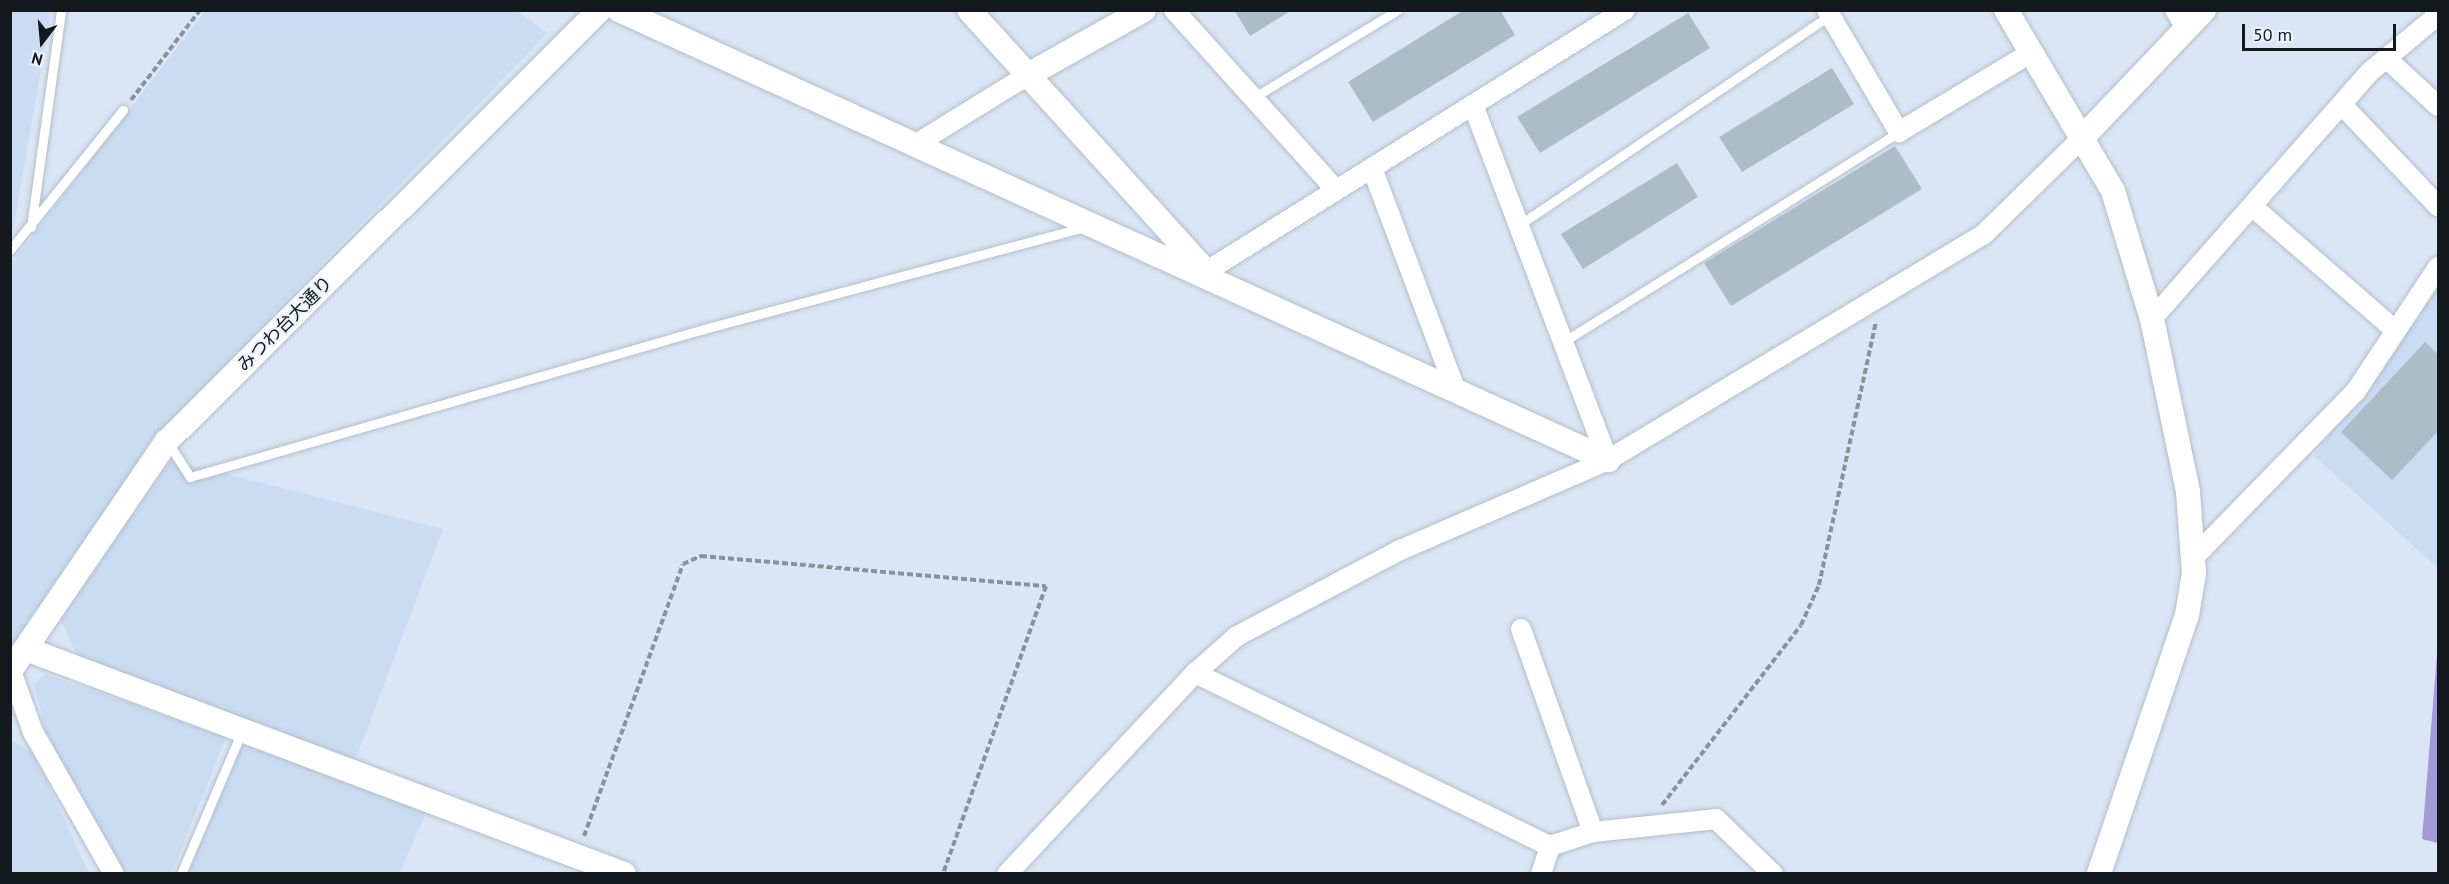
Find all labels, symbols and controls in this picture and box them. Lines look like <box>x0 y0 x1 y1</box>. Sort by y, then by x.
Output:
north arrow <box>12 12 72 72</box>
scale bar <box>2245 12 2400 50</box>
text: 50 m <box>2253 23 2292 46</box>
text: N <box>29 48 45 70</box>
street label: みつわ台大通り <box>233 272 337 376</box>

